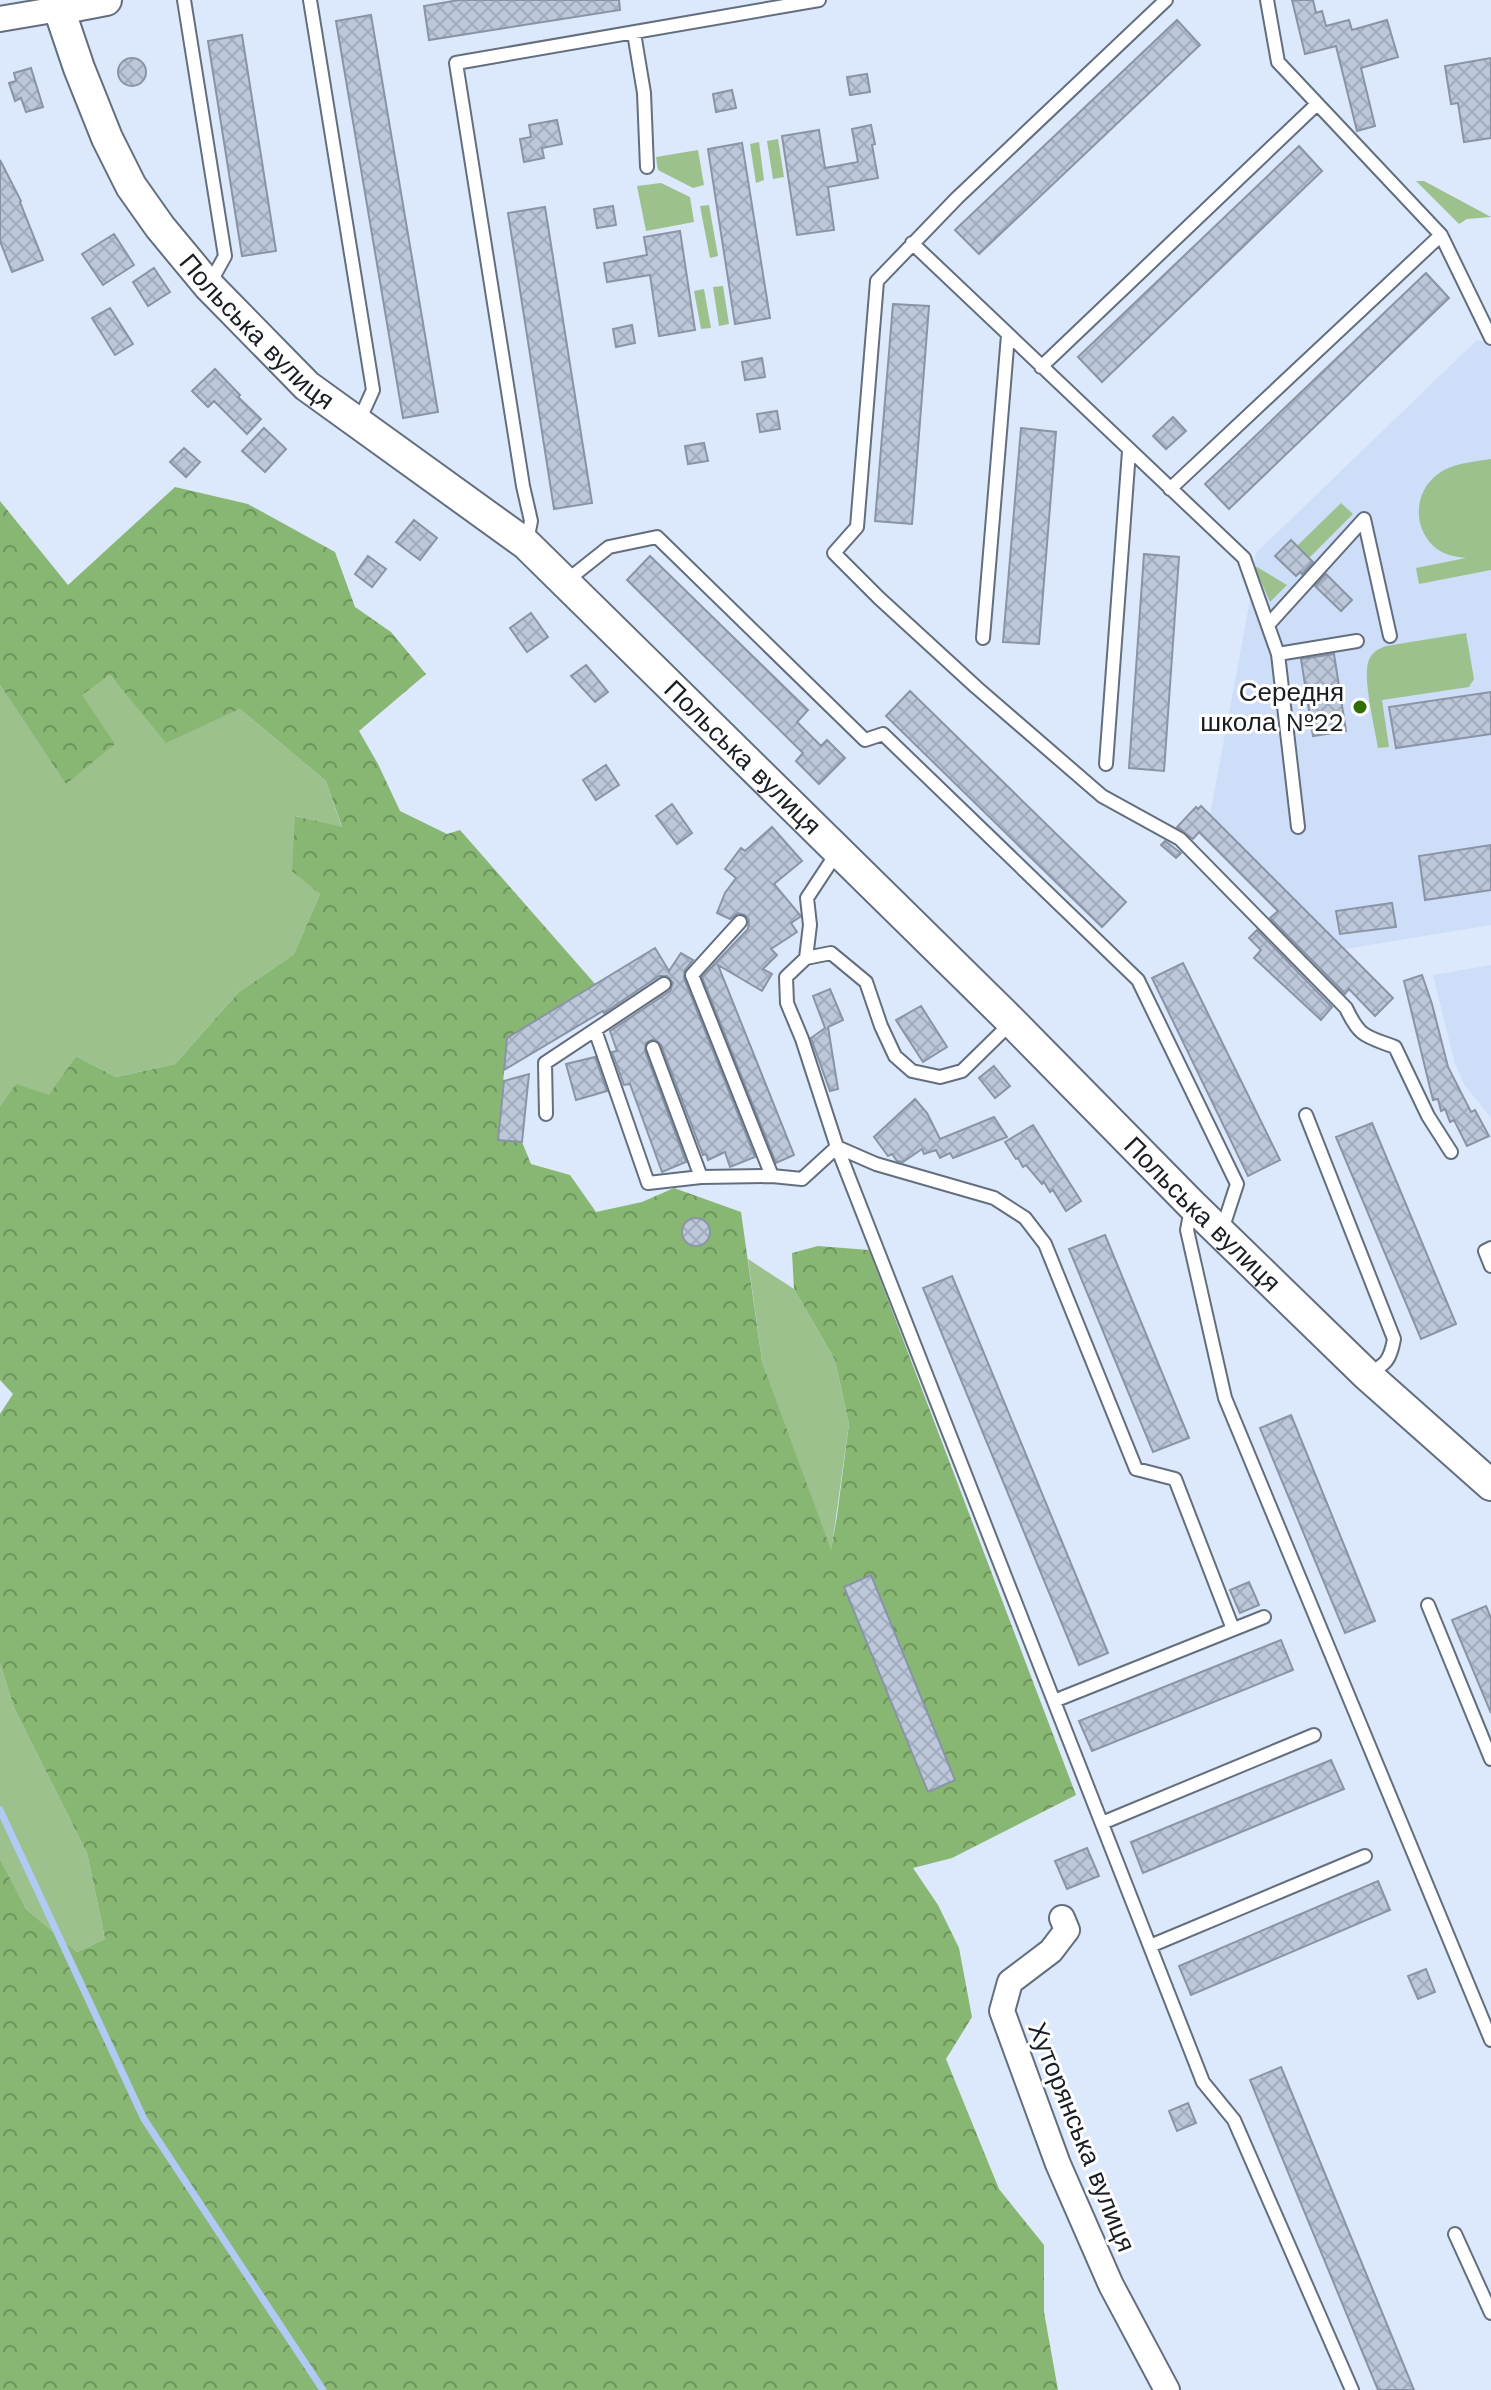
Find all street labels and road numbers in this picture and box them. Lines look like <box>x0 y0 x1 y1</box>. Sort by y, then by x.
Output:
street label: Польська вулиця <box>173 248 340 416</box>
street label: Польська вулиця <box>658 674 827 841</box>
street label: Польська вулиця <box>1118 1130 1287 1298</box>
street label: Хуторянська вулиця <box>1022 2018 1142 2256</box>

